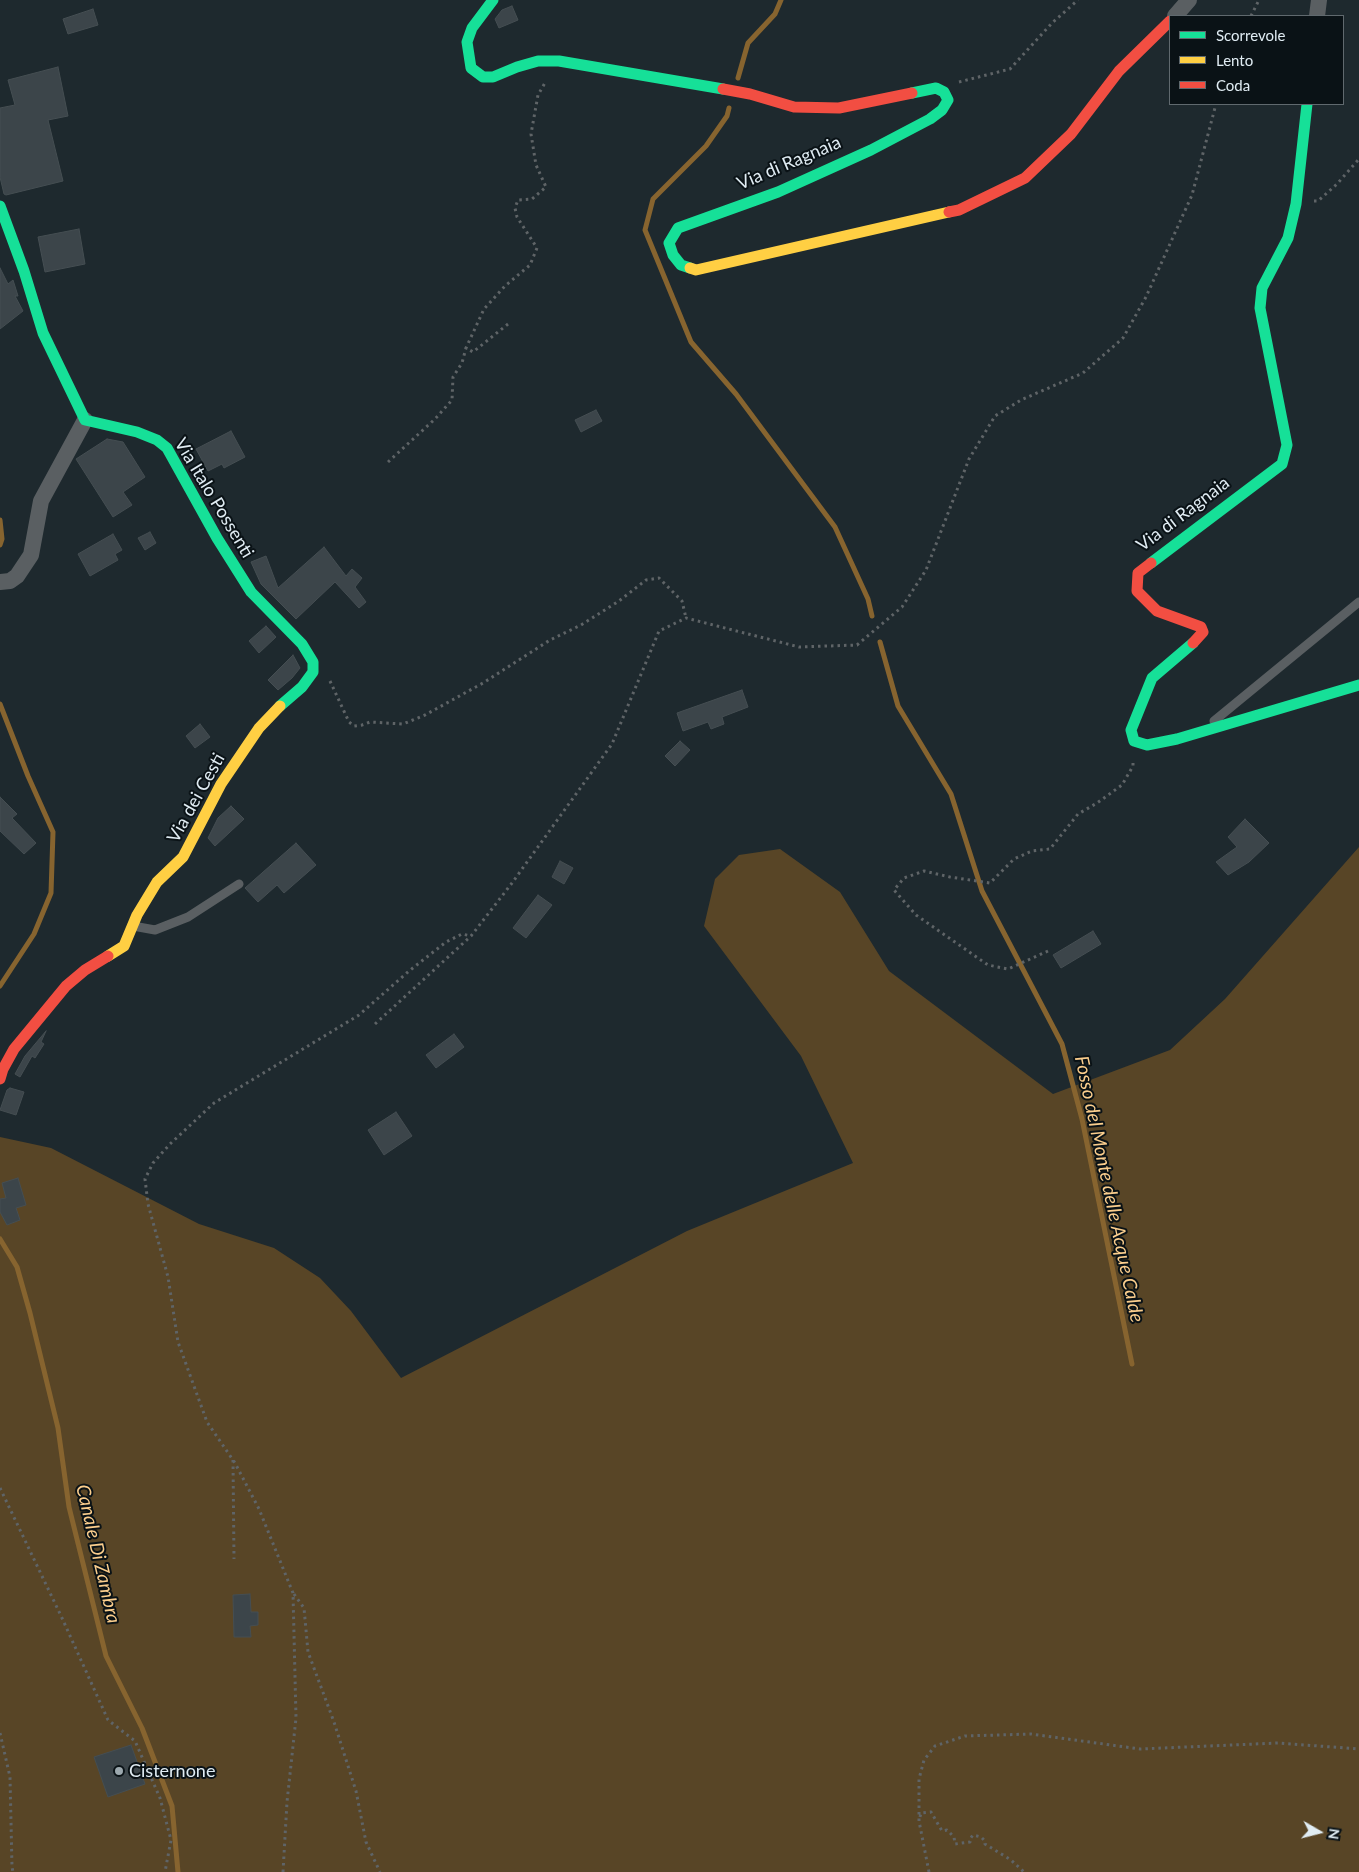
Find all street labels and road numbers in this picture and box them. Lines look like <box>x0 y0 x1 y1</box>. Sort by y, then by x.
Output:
street label: Via di Ragnaia <box>734 131 844 195</box>
street label: Via Italo Possenti <box>170 434 258 562</box>
street label: Via di Ragnaia <box>1132 472 1234 556</box>
street label: Via dei Cesti <box>163 750 229 846</box>

